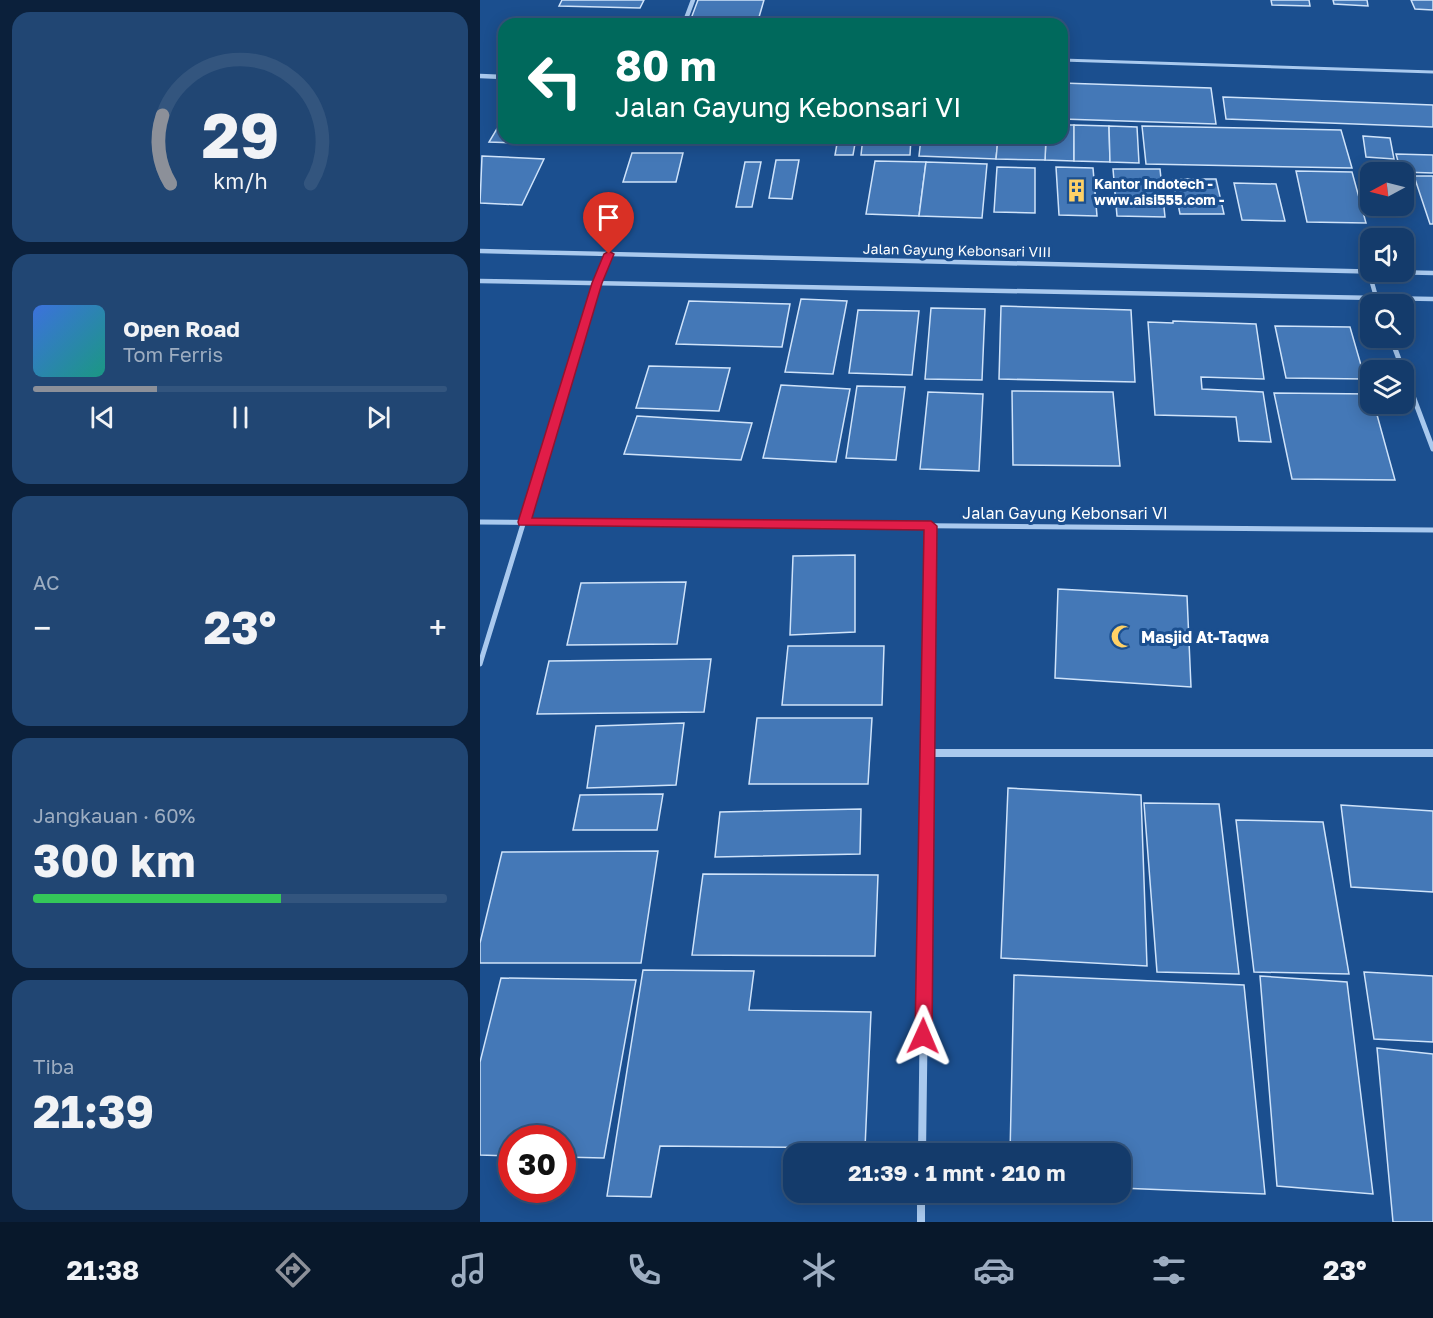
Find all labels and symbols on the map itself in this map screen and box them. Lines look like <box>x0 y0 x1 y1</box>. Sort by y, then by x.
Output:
north arrow <box>1360 162 1414 216</box>
place label: Kantor Indotech - www.aisi555.com - <box>1094 175 1224 208</box>
building icon: Kantor Indotech - www.aisi555.com - <box>1063 178 1089 204</box>
pin <box>583 192 634 254</box>
street label: Jalan Gayung Kebonsari VIII <box>863 240 1051 260</box>
street label: Jalan Gayung Kebonsari VI <box>962 503 1168 523</box>
mosque icon: Masjid At-Taqwa <box>1110 624 1136 650</box>
place label: Masjid At-Taqwa <box>1141 627 1269 647</box>
position arrow <box>891 1004 955 1068</box>
speed limit sign: 30 <box>498 1125 576 1203</box>

